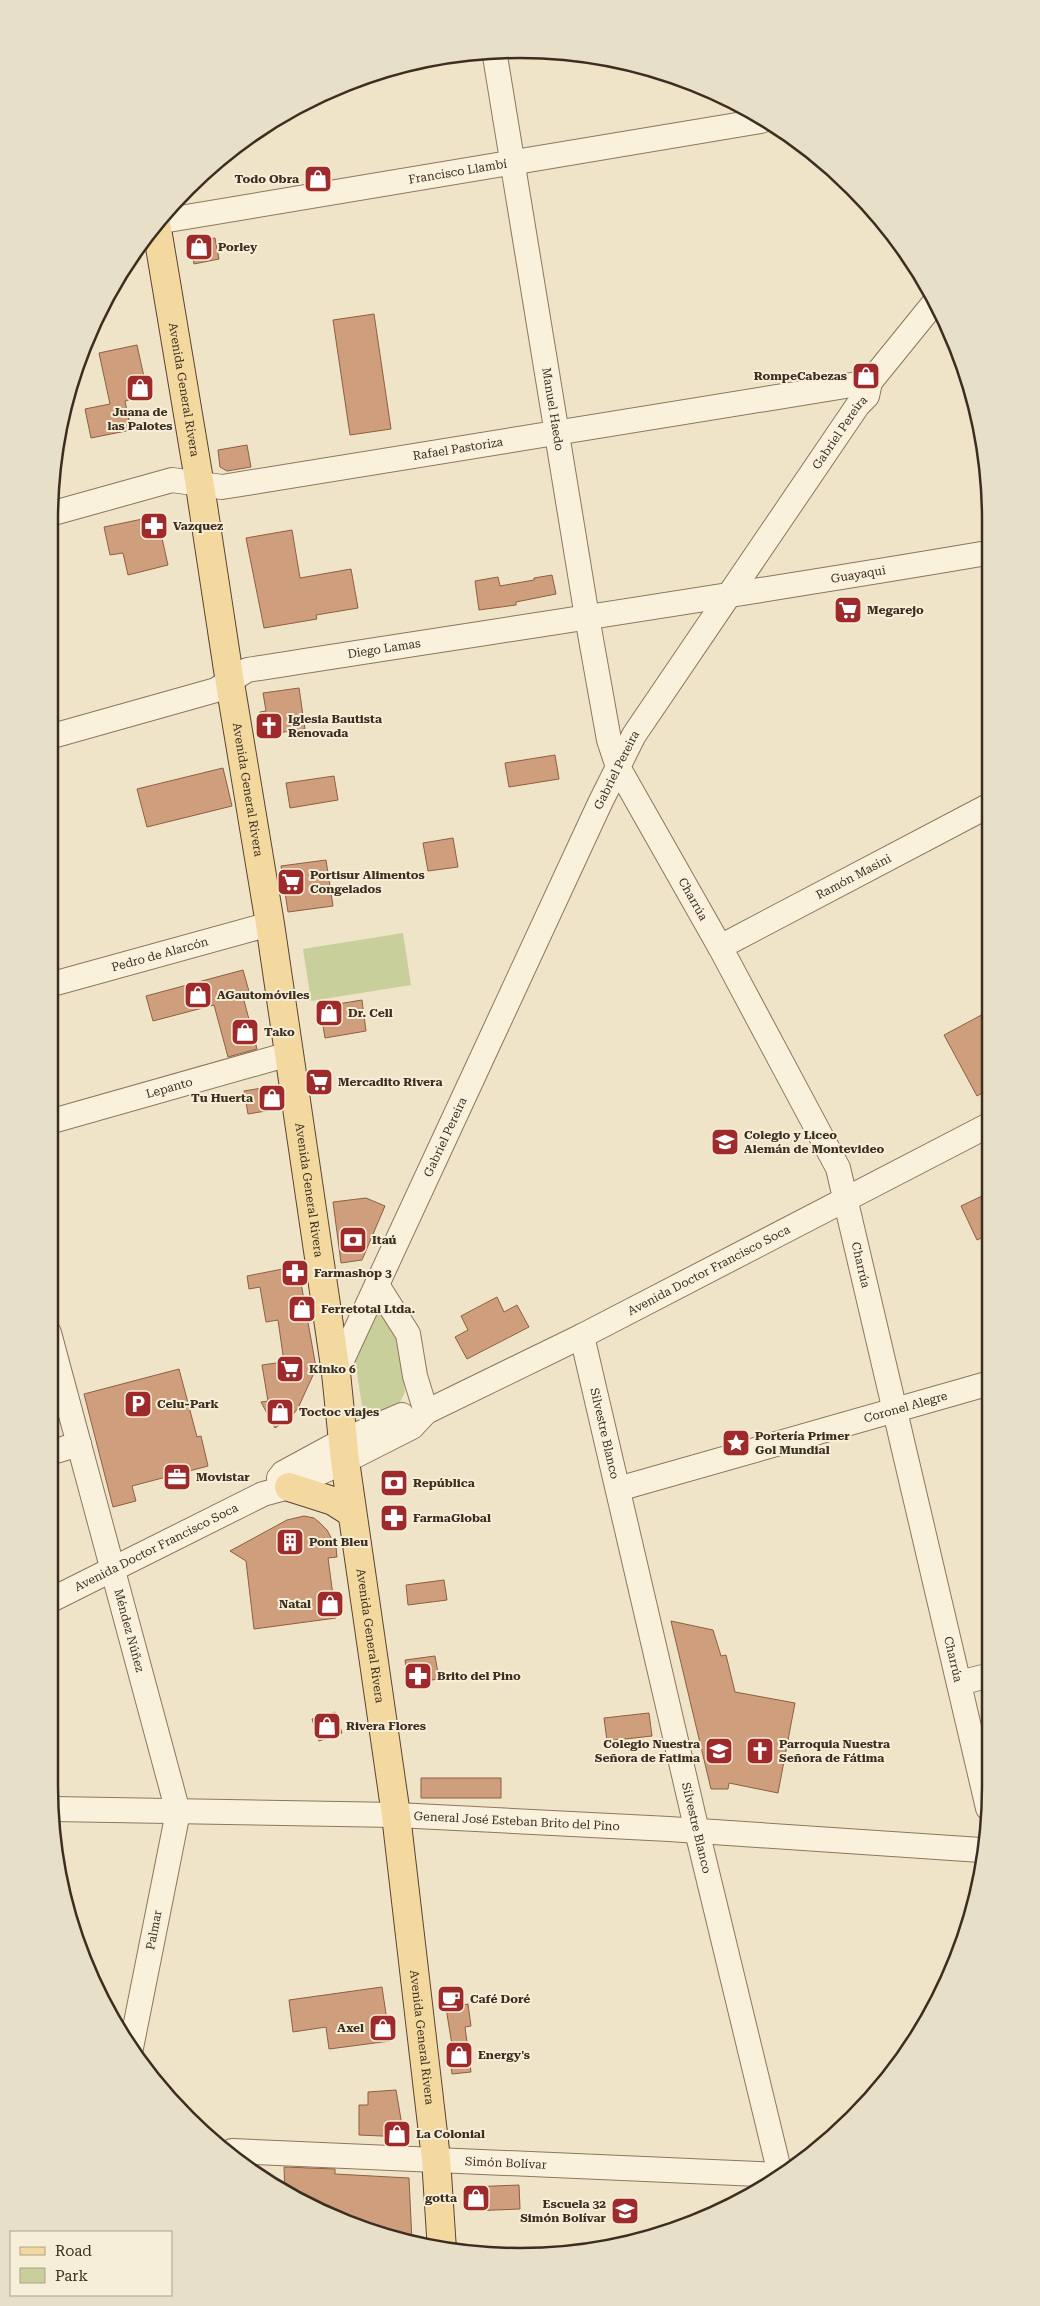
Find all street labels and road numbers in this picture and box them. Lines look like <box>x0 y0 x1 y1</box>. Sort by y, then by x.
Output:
street label: Francisco Llambí <box>408 156 508 187</box>
street label: Avenida General Rivera <box>166 322 202 458</box>
street label: Manuel Haedo <box>539 367 567 452</box>
street label: Gabriel Pereira <box>809 393 870 472</box>
street label: Rafael Pastoriza <box>412 435 504 463</box>
street label: Guayaqui <box>830 563 887 586</box>
street label: Diego Lamas <box>346 636 422 661</box>
street label: Avenida General Rivera <box>230 722 266 858</box>
street label: Gabriel Pereira <box>591 727 642 812</box>
street label: Ramón Masini <box>814 851 894 902</box>
street label: Charrúa <box>675 875 711 923</box>
street label: Pedro de Alarcón <box>110 934 210 974</box>
street label: Lepanto <box>144 1075 194 1101</box>
street label: Gabriel Pereira <box>421 1094 470 1179</box>
street label: Avenida General Rivera <box>292 1122 326 1259</box>
street label: Avenida Doctor Francisco Soca <box>625 1222 793 1318</box>
street label: Charrúa <box>849 1241 873 1290</box>
street label: Silvestre Blanco <box>587 1386 622 1480</box>
street label: Coronel Alegre <box>862 1388 949 1426</box>
street label: Avenida Doctor Francisco Soca <box>72 1500 241 1594</box>
street label: Avenida General Rivera <box>354 1568 387 1704</box>
street label: Méndez Núñez <box>111 1587 147 1674</box>
street label: Charrúa <box>941 1635 965 1684</box>
street label: Silvestre Blanco <box>679 1781 714 1875</box>
street label: General José Esteban Brito del Pino <box>413 1809 620 1833</box>
street label: Palmar <box>143 1909 165 1951</box>
street label: Avenida General Rivera <box>407 1969 437 2106</box>
street label: Simón Bolívar <box>465 2154 547 2172</box>

